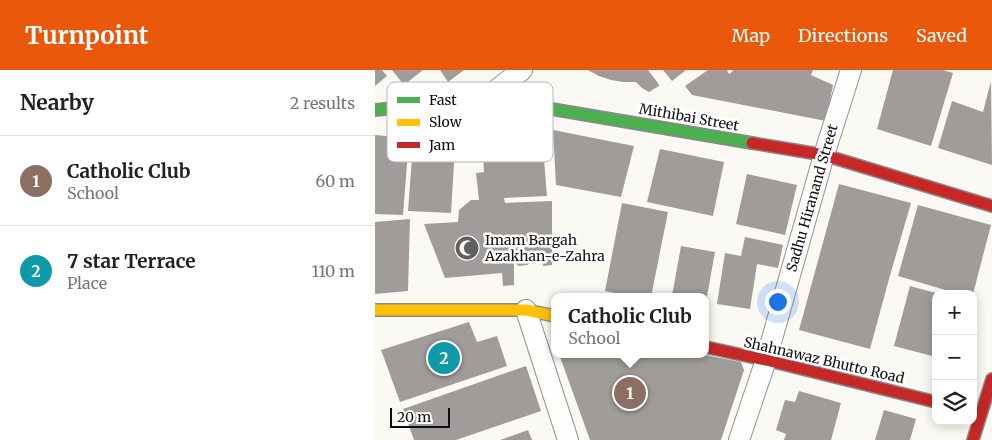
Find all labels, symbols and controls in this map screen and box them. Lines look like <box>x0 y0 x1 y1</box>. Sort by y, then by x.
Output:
text: Turnpoint <box>25 20 148 51</box>
text: Map <box>732 24 770 47</box>
text: Directions <box>798 24 888 47</box>
text: Saved <box>916 24 967 47</box>
legend <box>387 82 553 162</box>
text: Nearby <box>20 89 94 116</box>
text: Fast <box>429 91 457 109</box>
text: 2 results <box>290 93 355 113</box>
street label: Mithibai Street <box>638 99 741 135</box>
text: Slow <box>429 113 462 131</box>
street label: Sadhu Hiranand Street <box>782 122 842 274</box>
text: Jam <box>428 136 455 154</box>
text: Catholic Club <box>67 159 190 183</box>
text: 1 <box>32 171 40 191</box>
text: 60 m <box>315 171 355 191</box>
text: School <box>67 183 119 203</box>
place label: Imam Bargah Azakhan-e-Zahra <box>484 231 605 265</box>
mosque icon: Imam Bargah Azakhan-e-Zahra <box>454 235 480 261</box>
text: 7 star Terrace <box>67 249 196 273</box>
text: 2 <box>31 261 41 281</box>
text: 110 m <box>312 261 355 281</box>
text: Place <box>67 273 107 293</box>
your location <box>765 289 791 315</box>
map controls <box>932 290 977 425</box>
button: + <box>932 290 977 335</box>
popup <box>551 293 709 358</box>
text: Catholic Club <box>568 304 692 328</box>
text: School <box>568 328 620 348</box>
street label: Shahnawaz Bhutto Road <box>742 333 907 387</box>
button: − <box>932 335 977 380</box>
pin: 2 <box>428 339 460 377</box>
pin: 1 <box>614 374 646 412</box>
button: layers <box>932 380 977 425</box>
scale bar <box>390 405 450 428</box>
text: 20 m <box>397 408 431 426</box>

